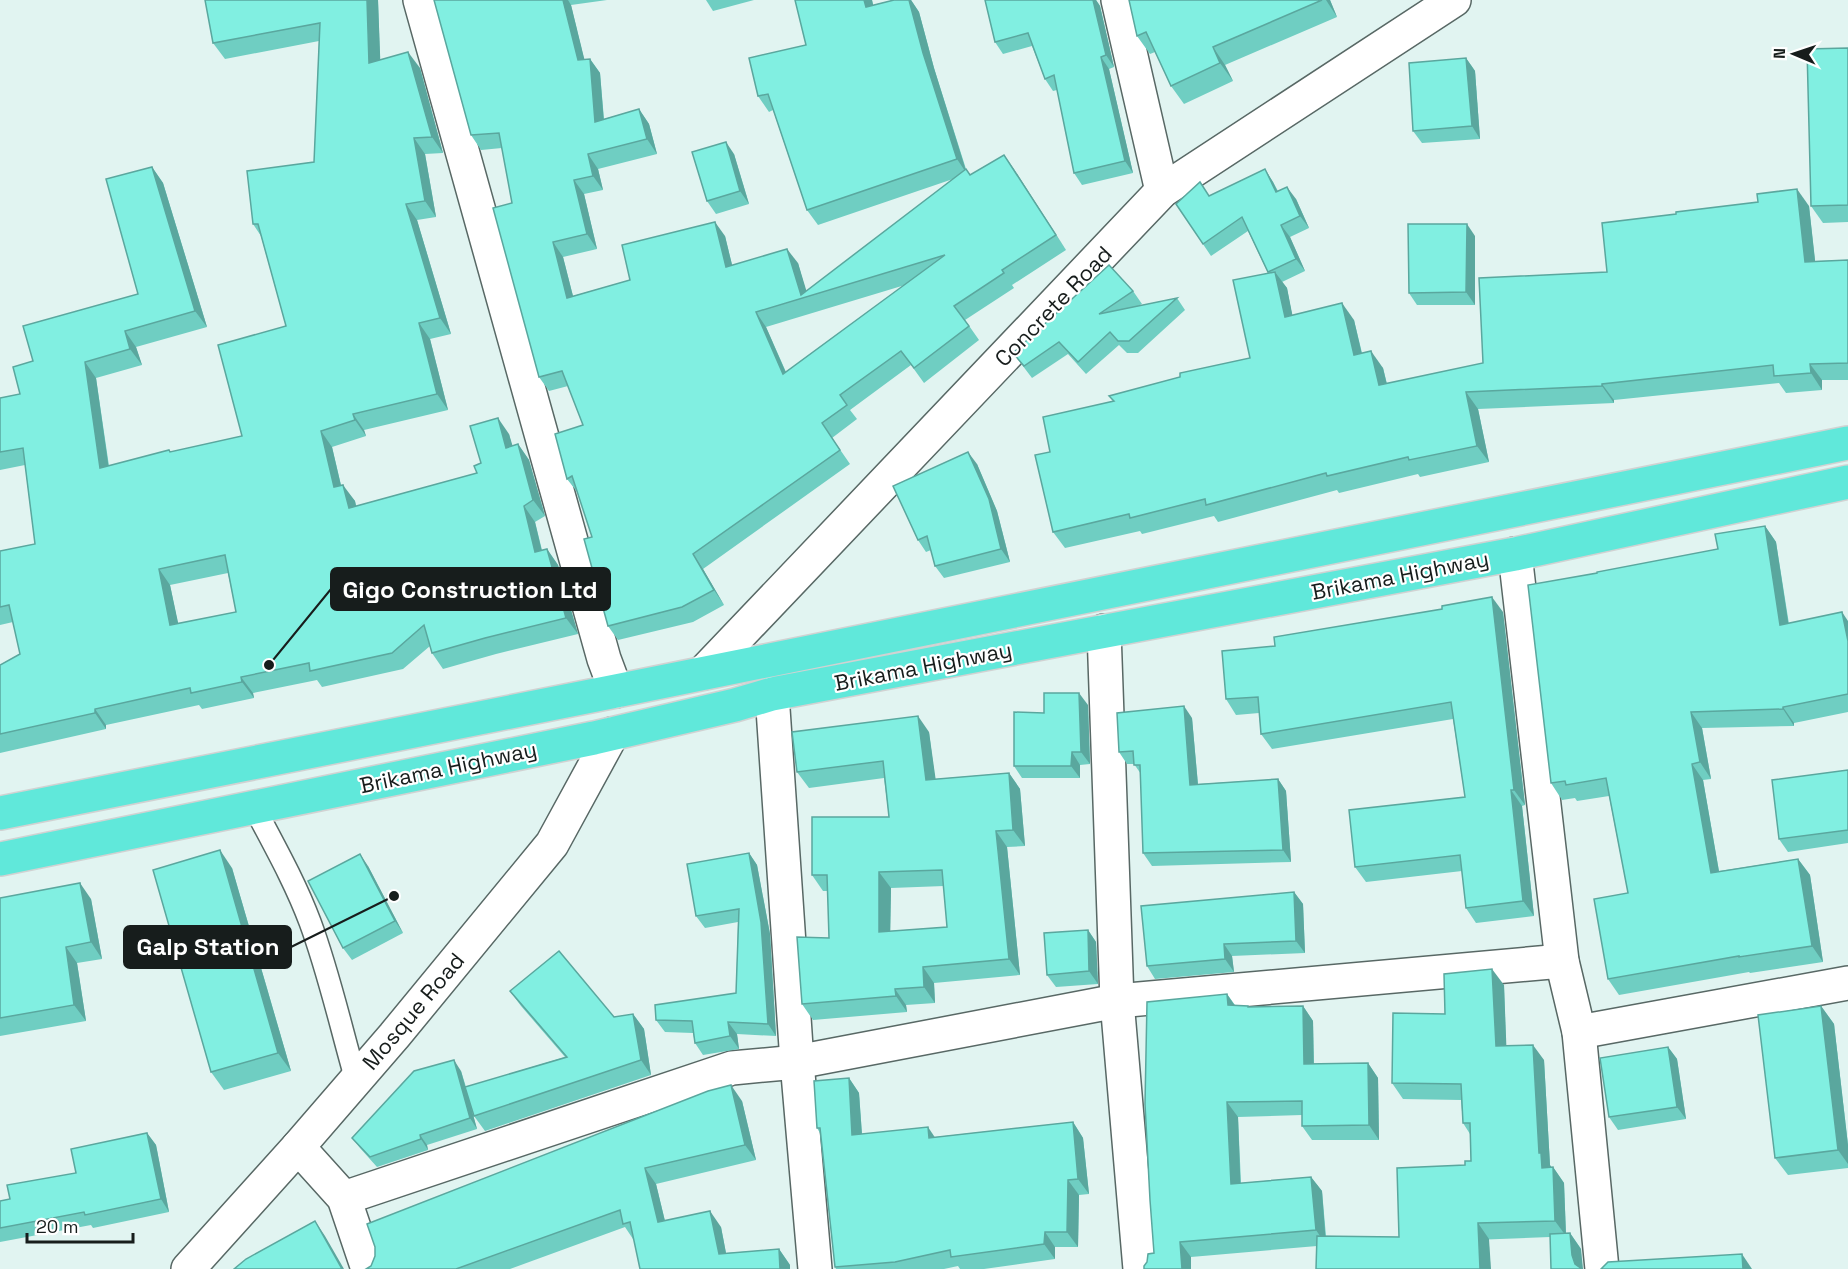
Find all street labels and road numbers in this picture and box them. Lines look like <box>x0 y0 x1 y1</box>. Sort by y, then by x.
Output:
street label: Concrete Road <box>988 240 1118 372</box>
street label: Brikama Highway <box>1309 544 1491 606</box>
street label: Brikama Highway <box>832 635 1014 697</box>
street label: Brikama Highway <box>357 735 539 799</box>
street label: Mosque Road <box>356 947 470 1075</box>

